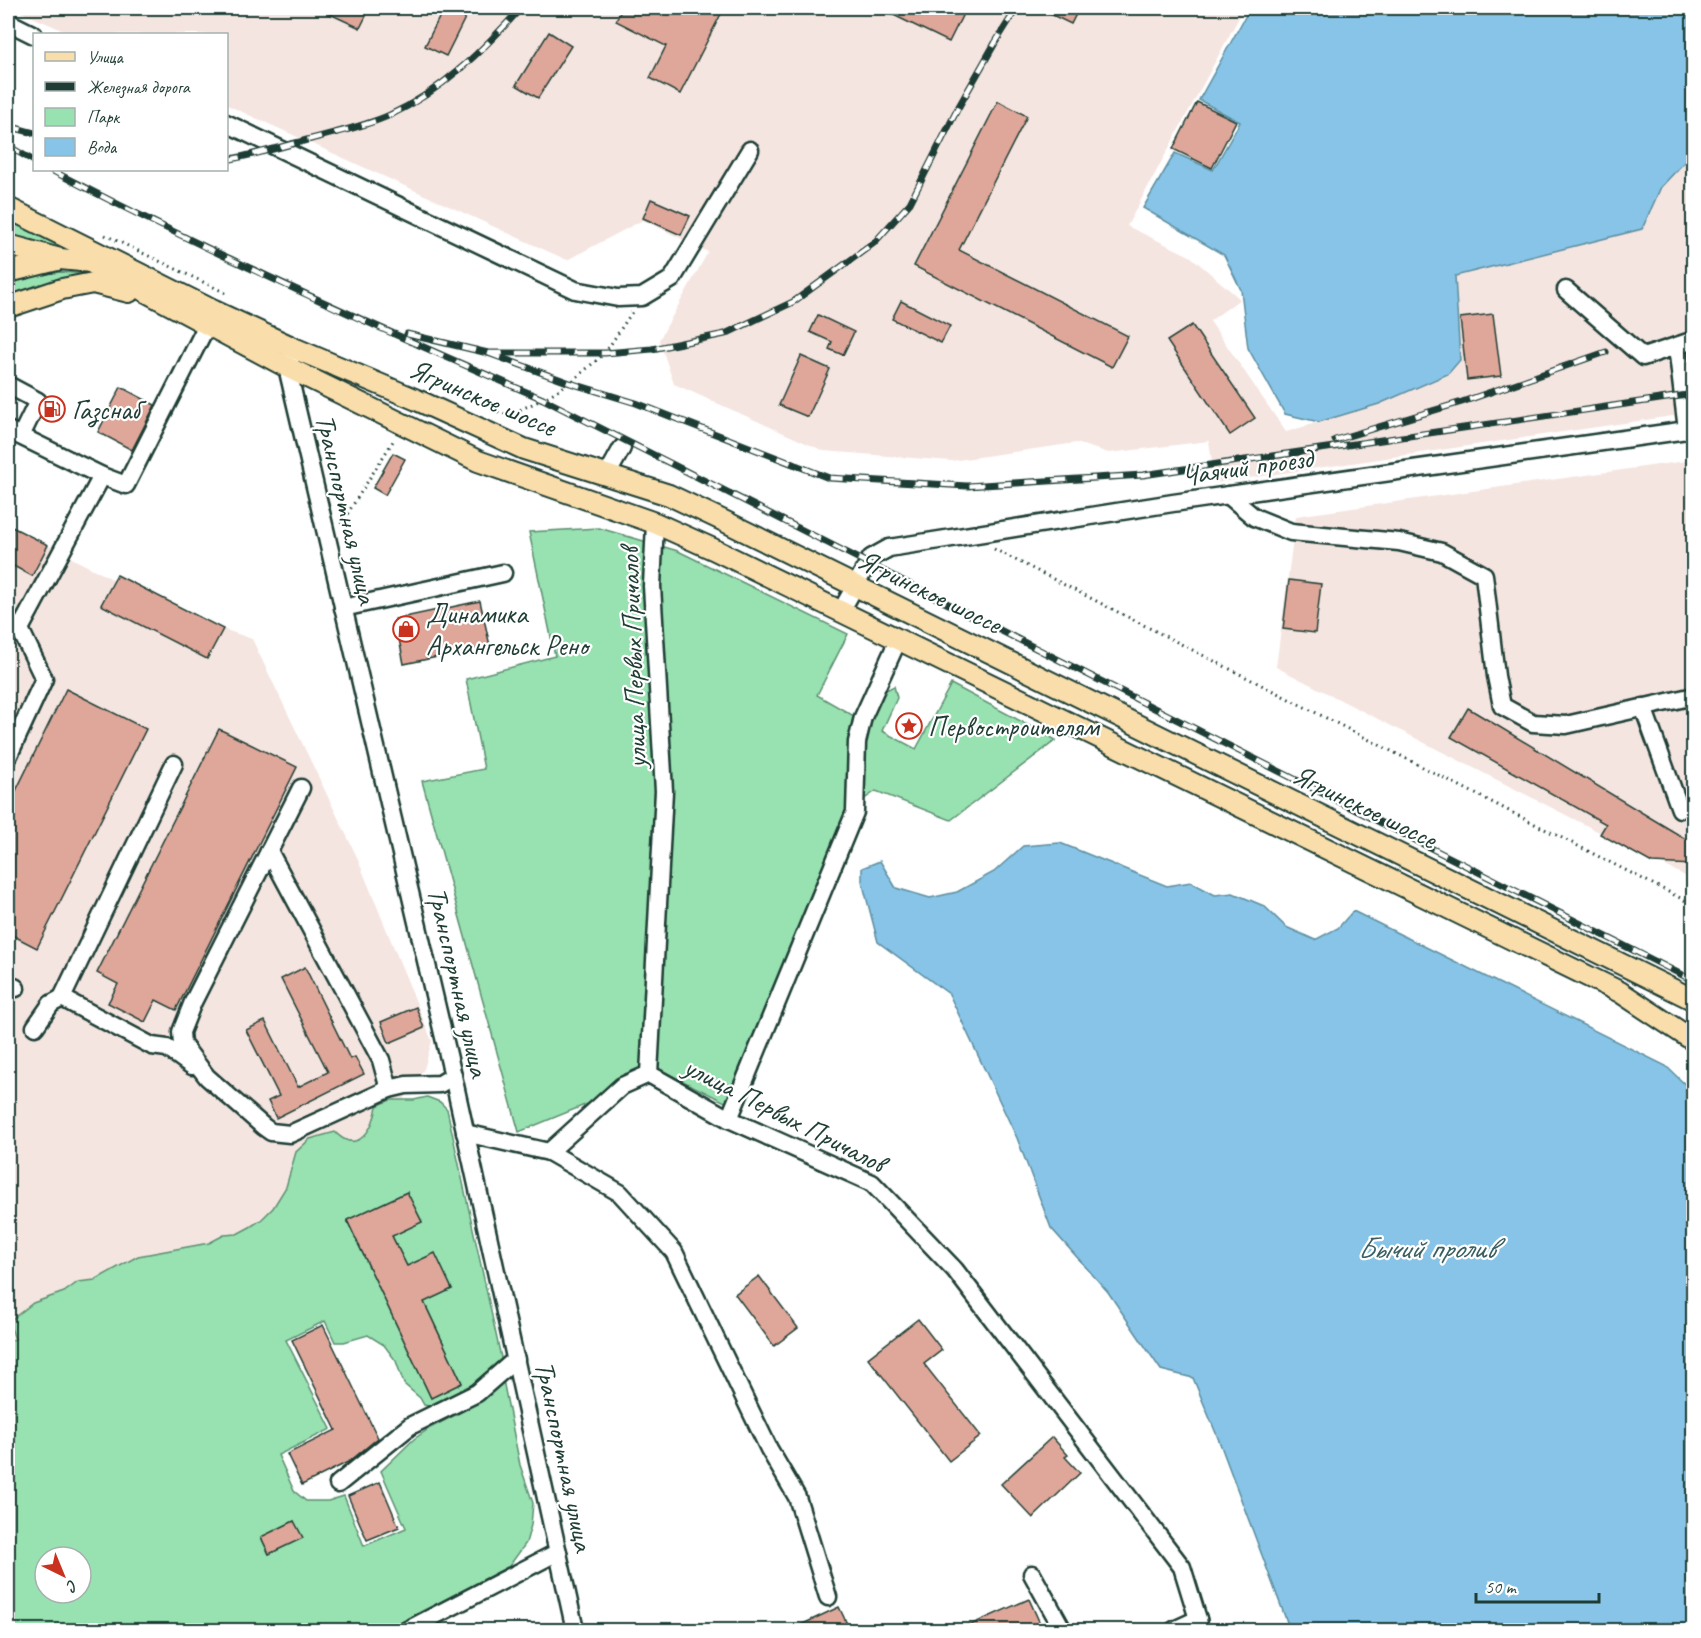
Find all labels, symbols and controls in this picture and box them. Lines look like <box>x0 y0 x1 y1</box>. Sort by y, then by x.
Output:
legend <box>33 33 228 171</box>
text: Улица <box>87 46 124 68</box>
text: Железная дорога <box>87 76 191 99</box>
text: Парк <box>87 106 121 128</box>
text: Вода <box>87 136 118 158</box>
street label: Ягринское шоссе <box>404 351 563 445</box>
place label: Газснаб <box>72 392 147 428</box>
fuel station icon: Газснаб <box>37 394 67 424</box>
street label: Транспортная улица <box>308 411 386 609</box>
street label: Чаячий проезд <box>1180 440 1318 493</box>
street label: улица Первых Причалов <box>611 542 654 771</box>
street label: Ягринское шоссе <box>852 542 1009 642</box>
place label: Динамика Архангельск Рено <box>426 596 591 663</box>
shop icon: Динамика Архангельск Рено <box>391 614 421 644</box>
place label: Первостроителям <box>928 709 1101 744</box>
place icon: Первостроителям <box>894 711 924 741</box>
street label: Ягринское шоссе <box>1287 757 1444 857</box>
street label: Транспортная улица <box>420 884 498 1082</box>
street label: улица Первых Причалов <box>677 1048 895 1182</box>
water label: Бычий пролив <box>1358 1229 1506 1267</box>
street label: Транспортная улица <box>527 1358 602 1556</box>
north arrow <box>33 1545 93 1605</box>
scale bar <box>1476 1566 1599 1604</box>
text: С <box>61 1575 82 1597</box>
text: 50 m <box>1485 1576 1518 1598</box>

